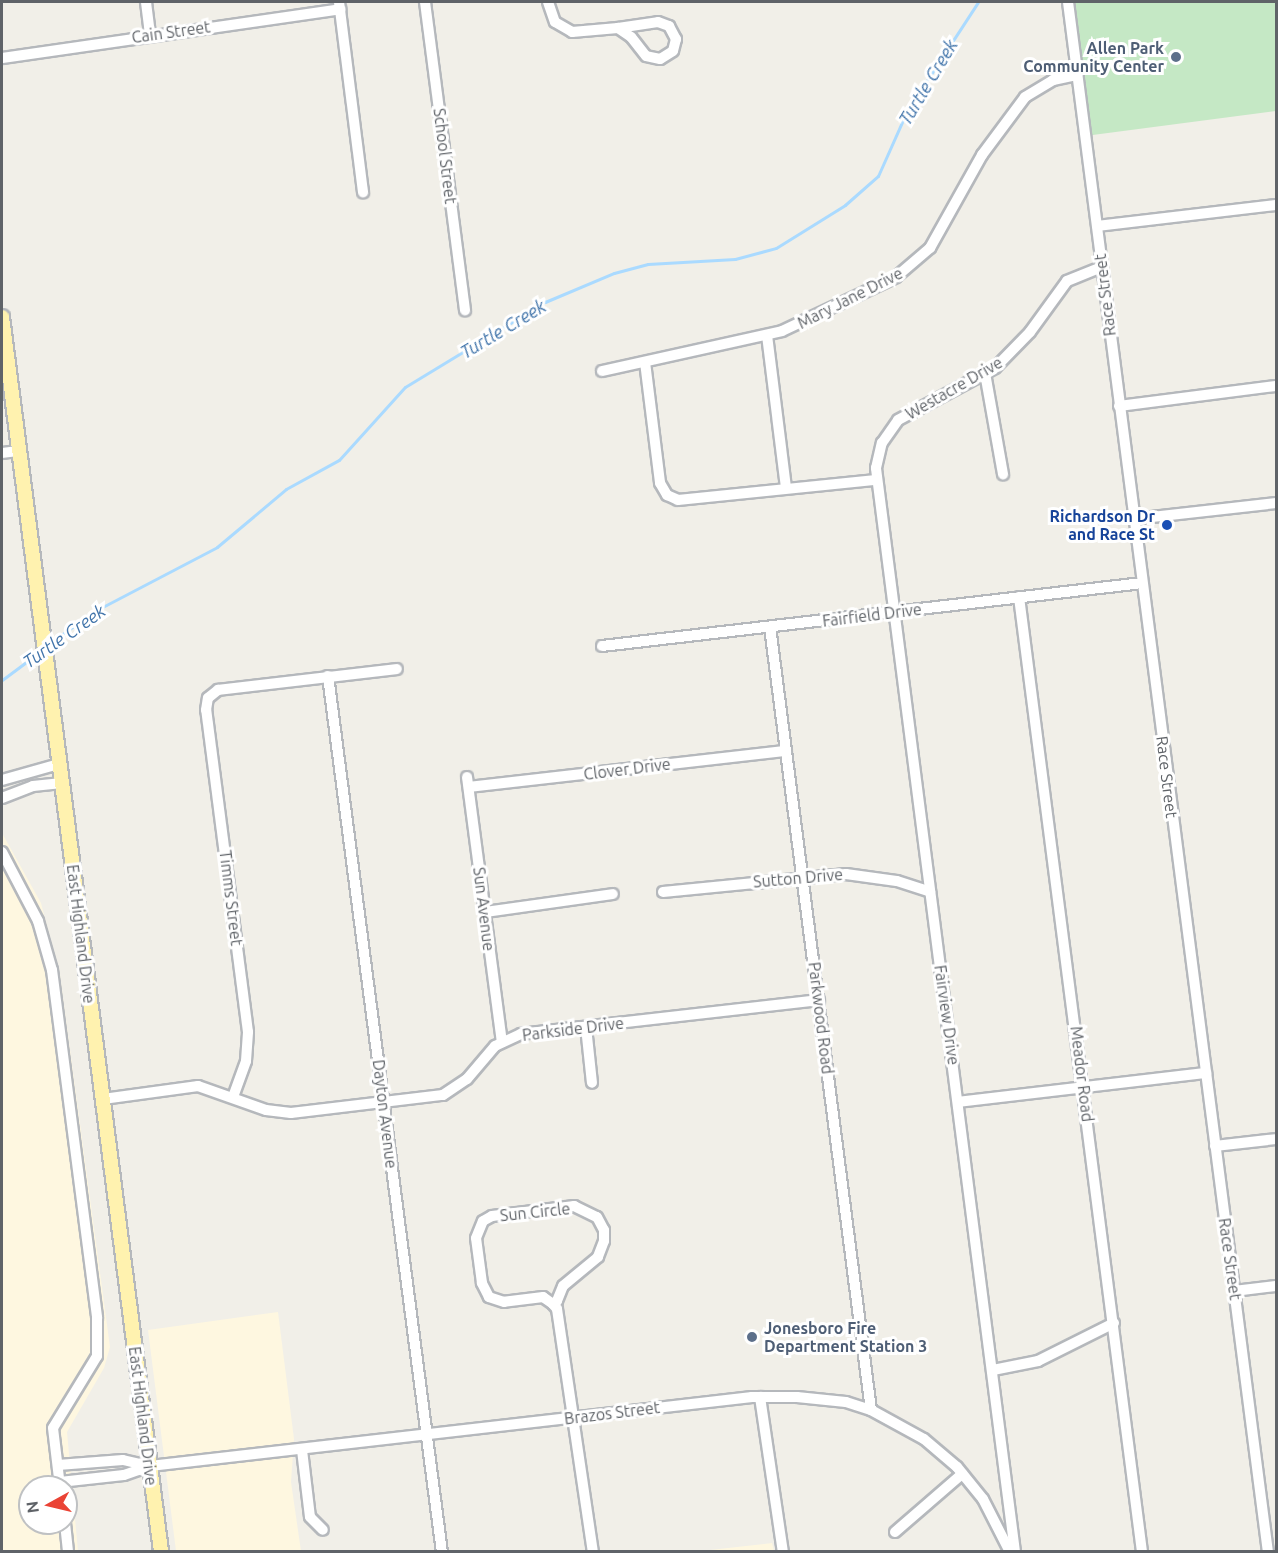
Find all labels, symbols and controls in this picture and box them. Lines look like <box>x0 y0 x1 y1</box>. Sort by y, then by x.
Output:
street label: Cain Street <box>130 17 212 47</box>
water label: Turtle Creek <box>894 35 962 129</box>
place label: Allen Park Community Center <box>1023 38 1164 76</box>
marker: Allen Park Community Center <box>1169 50 1183 64</box>
street label: School Street <box>430 107 460 205</box>
street label: Race Street <box>1090 253 1120 337</box>
street label: Mary Jane Drive <box>794 263 906 333</box>
water label: Turtle Creek <box>456 295 550 363</box>
street label: Westacre Drive <box>902 353 1006 423</box>
place label: Richardson Dr and Race St <box>1050 506 1155 544</box>
marker: Richardson Dr and Race St <box>1160 518 1174 532</box>
street label: Fairfield Drive <box>821 599 923 631</box>
water label: Turtle Creek <box>18 600 110 672</box>
street label: Race Street <box>1152 735 1182 819</box>
street label: Clover Drive <box>582 754 672 784</box>
street label: Timms Street <box>216 849 246 947</box>
street label: East Highland Drive <box>63 863 99 1005</box>
street label: Sutton Drive <box>752 865 844 891</box>
street label: Sun Avenue <box>469 866 499 952</box>
street label: Parkwood Road <box>805 961 837 1075</box>
street label: Fairview Drive <box>930 964 964 1066</box>
street label: Parkside Drive <box>521 1013 625 1045</box>
street label: Meador Road <box>1067 1025 1097 1123</box>
street label: Dayton Avenue <box>369 1058 401 1170</box>
street label: Sun Circle <box>499 1199 571 1225</box>
street label: Race Street <box>1215 1217 1245 1301</box>
place label: Jonesboro Fire Department Station 3 <box>764 1318 927 1356</box>
marker: Jonesboro Fire Department Station 3 <box>745 1330 759 1344</box>
street label: East Highland Drive <box>125 1345 161 1487</box>
street label: Brazos Street <box>563 1398 661 1428</box>
north arrow <box>18 1475 78 1535</box>
text: N <box>22 1500 42 1514</box>

